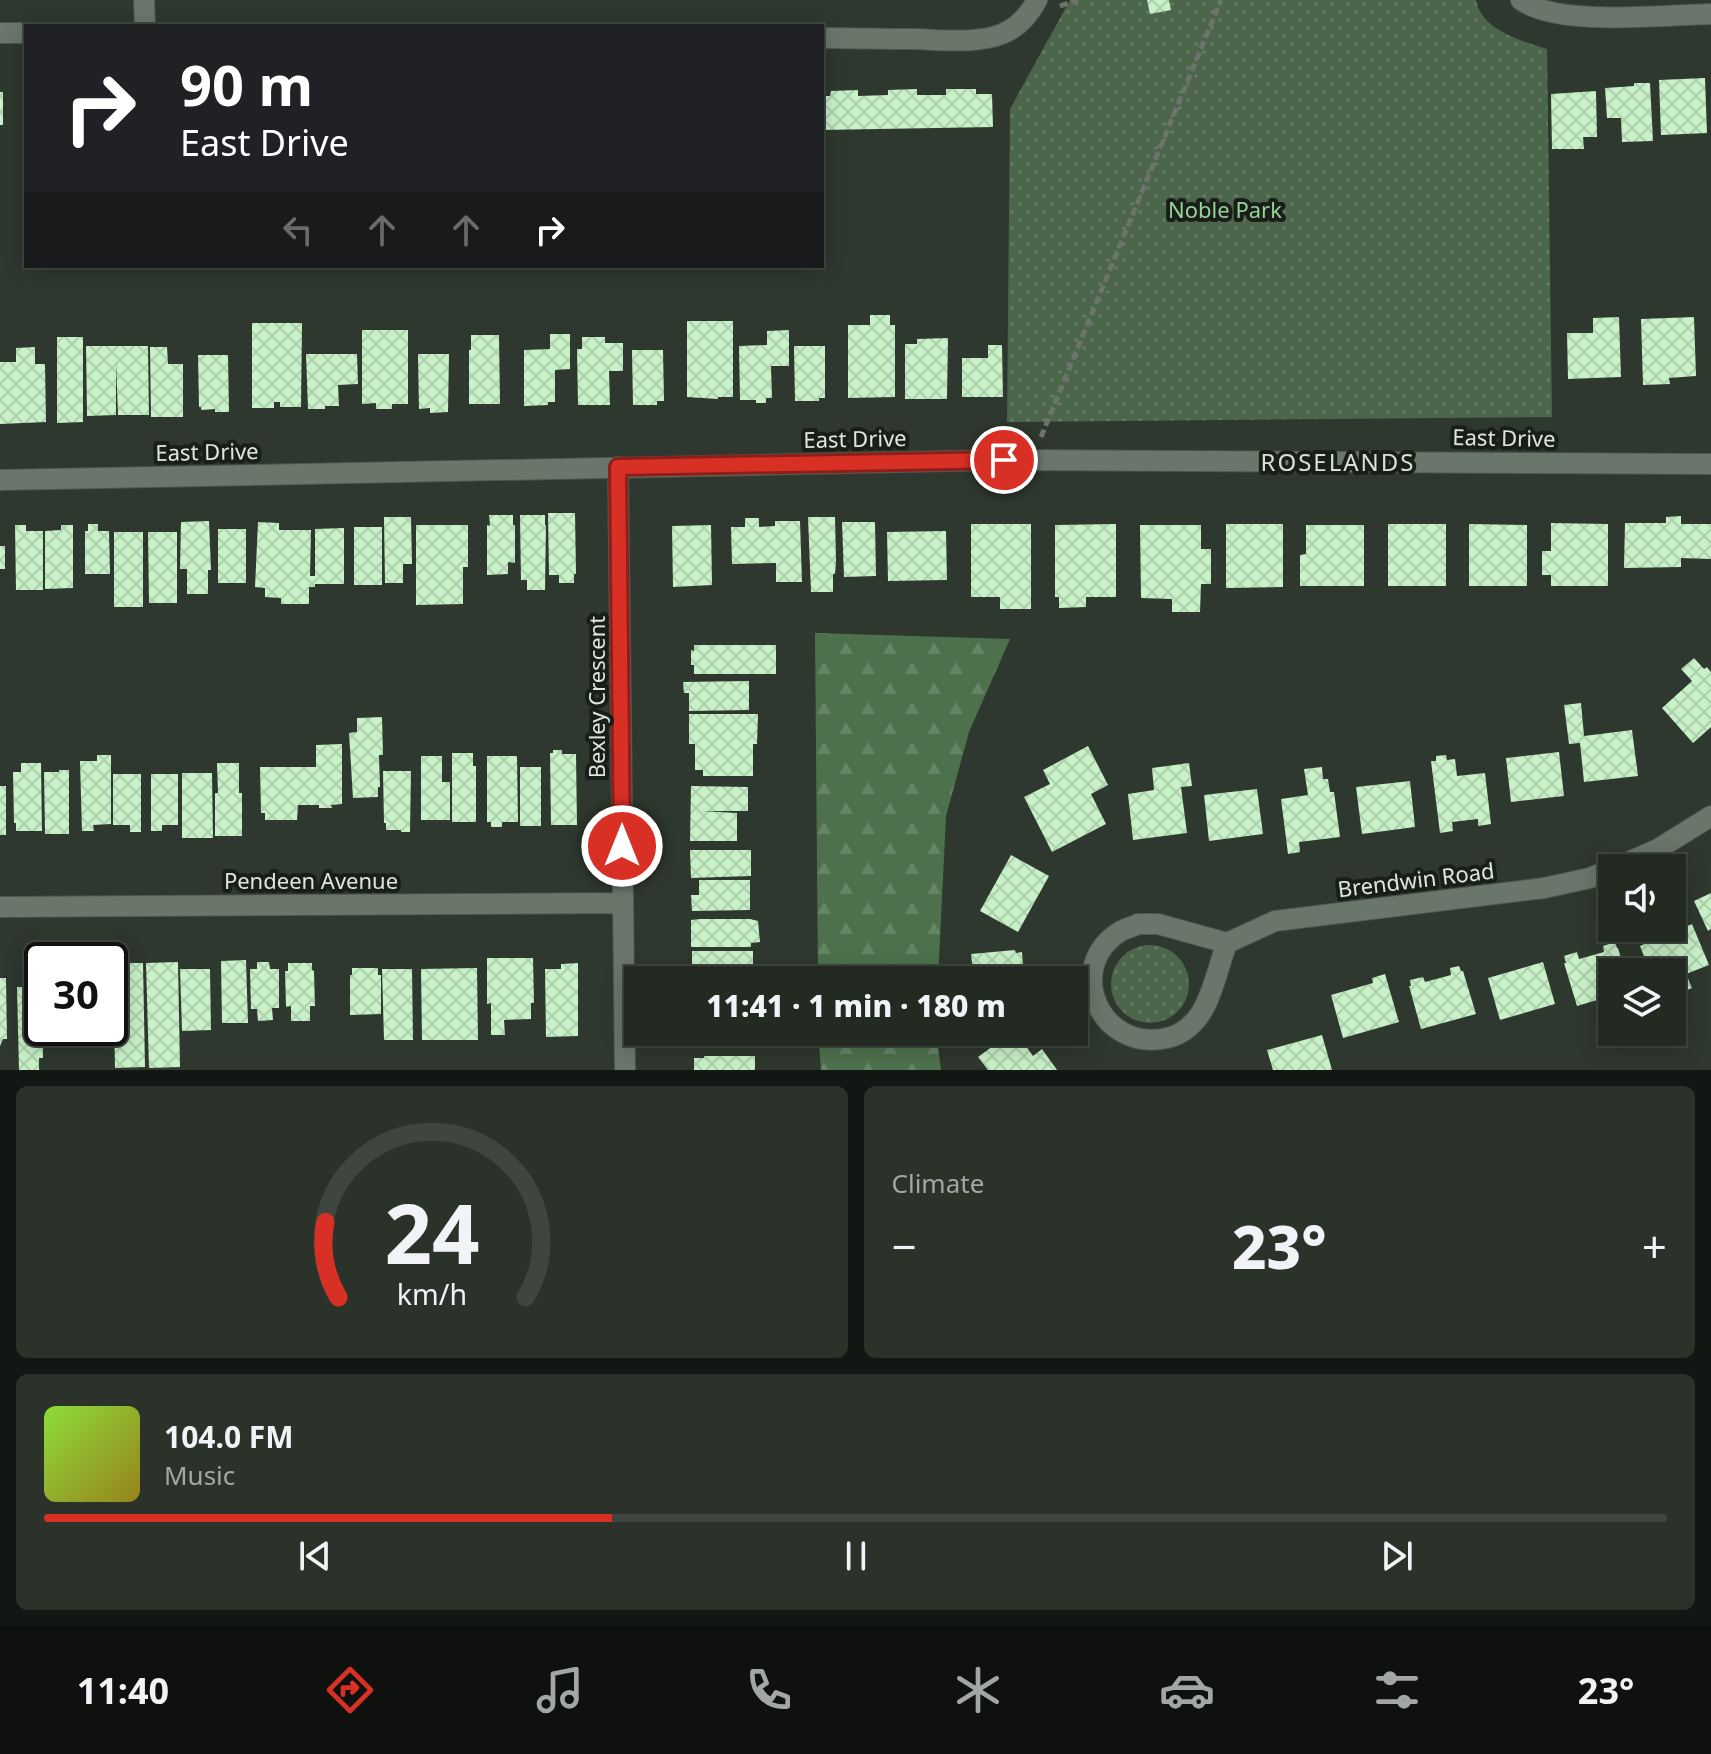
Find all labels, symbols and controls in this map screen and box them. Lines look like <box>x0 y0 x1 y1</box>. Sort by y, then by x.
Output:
text: 90 m <box>180 46 313 122</box>
icon: right <box>48 56 152 160</box>
text: East Drive <box>180 118 349 167</box>
park label: Noble Park <box>1168 194 1282 224</box>
icon: left <box>276 208 320 252</box>
icon: ahead <box>360 208 404 252</box>
icon: ahead <box>444 208 488 252</box>
icon: right <box>528 208 572 252</box>
street label: East Drive <box>1452 421 1556 453</box>
street label: East Drive <box>803 422 907 454</box>
pin <box>970 426 1038 494</box>
street label: East Drive <box>155 435 259 467</box>
icon: arrive <box>982 438 1026 482</box>
district label: ROSELANDS <box>1260 445 1416 478</box>
street label: Bexley Crescent <box>581 616 611 778</box>
position arrow <box>580 804 664 888</box>
map controls <box>1598 854 1686 1046</box>
button: sound <box>1598 854 1686 942</box>
street label: Brendwin Road <box>1336 855 1496 904</box>
street label: Pendeen Avenue <box>224 865 398 895</box>
speed limit sign: 30 <box>24 942 128 1046</box>
button: layers <box>1598 958 1686 1046</box>
text: 11:41 · 1 min · 180 m <box>706 985 1006 1026</box>
text: Climate <box>892 1165 984 1201</box>
text: 24 <box>384 1175 479 1288</box>
text: 23° <box>1232 1205 1327 1287</box>
text: − <box>892 1216 917 1276</box>
text: + <box>1642 1216 1667 1276</box>
text: km/h <box>397 1274 467 1313</box>
text: 104.0 FM <box>164 1416 294 1457</box>
text: Music <box>164 1457 235 1493</box>
icon: previous <box>293 1534 337 1578</box>
icon: pause <box>834 1534 878 1578</box>
icon: next <box>1375 1534 1419 1578</box>
icon: directions <box>322 1662 378 1718</box>
icon: music <box>532 1662 588 1718</box>
icon: phone <box>741 1662 797 1718</box>
icon: climate <box>950 1662 1006 1718</box>
icon: car <box>1159 1662 1215 1718</box>
icon: filters <box>1369 1662 1425 1718</box>
text: 11:40 <box>77 1666 169 1715</box>
text: 23° <box>1578 1666 1634 1715</box>

